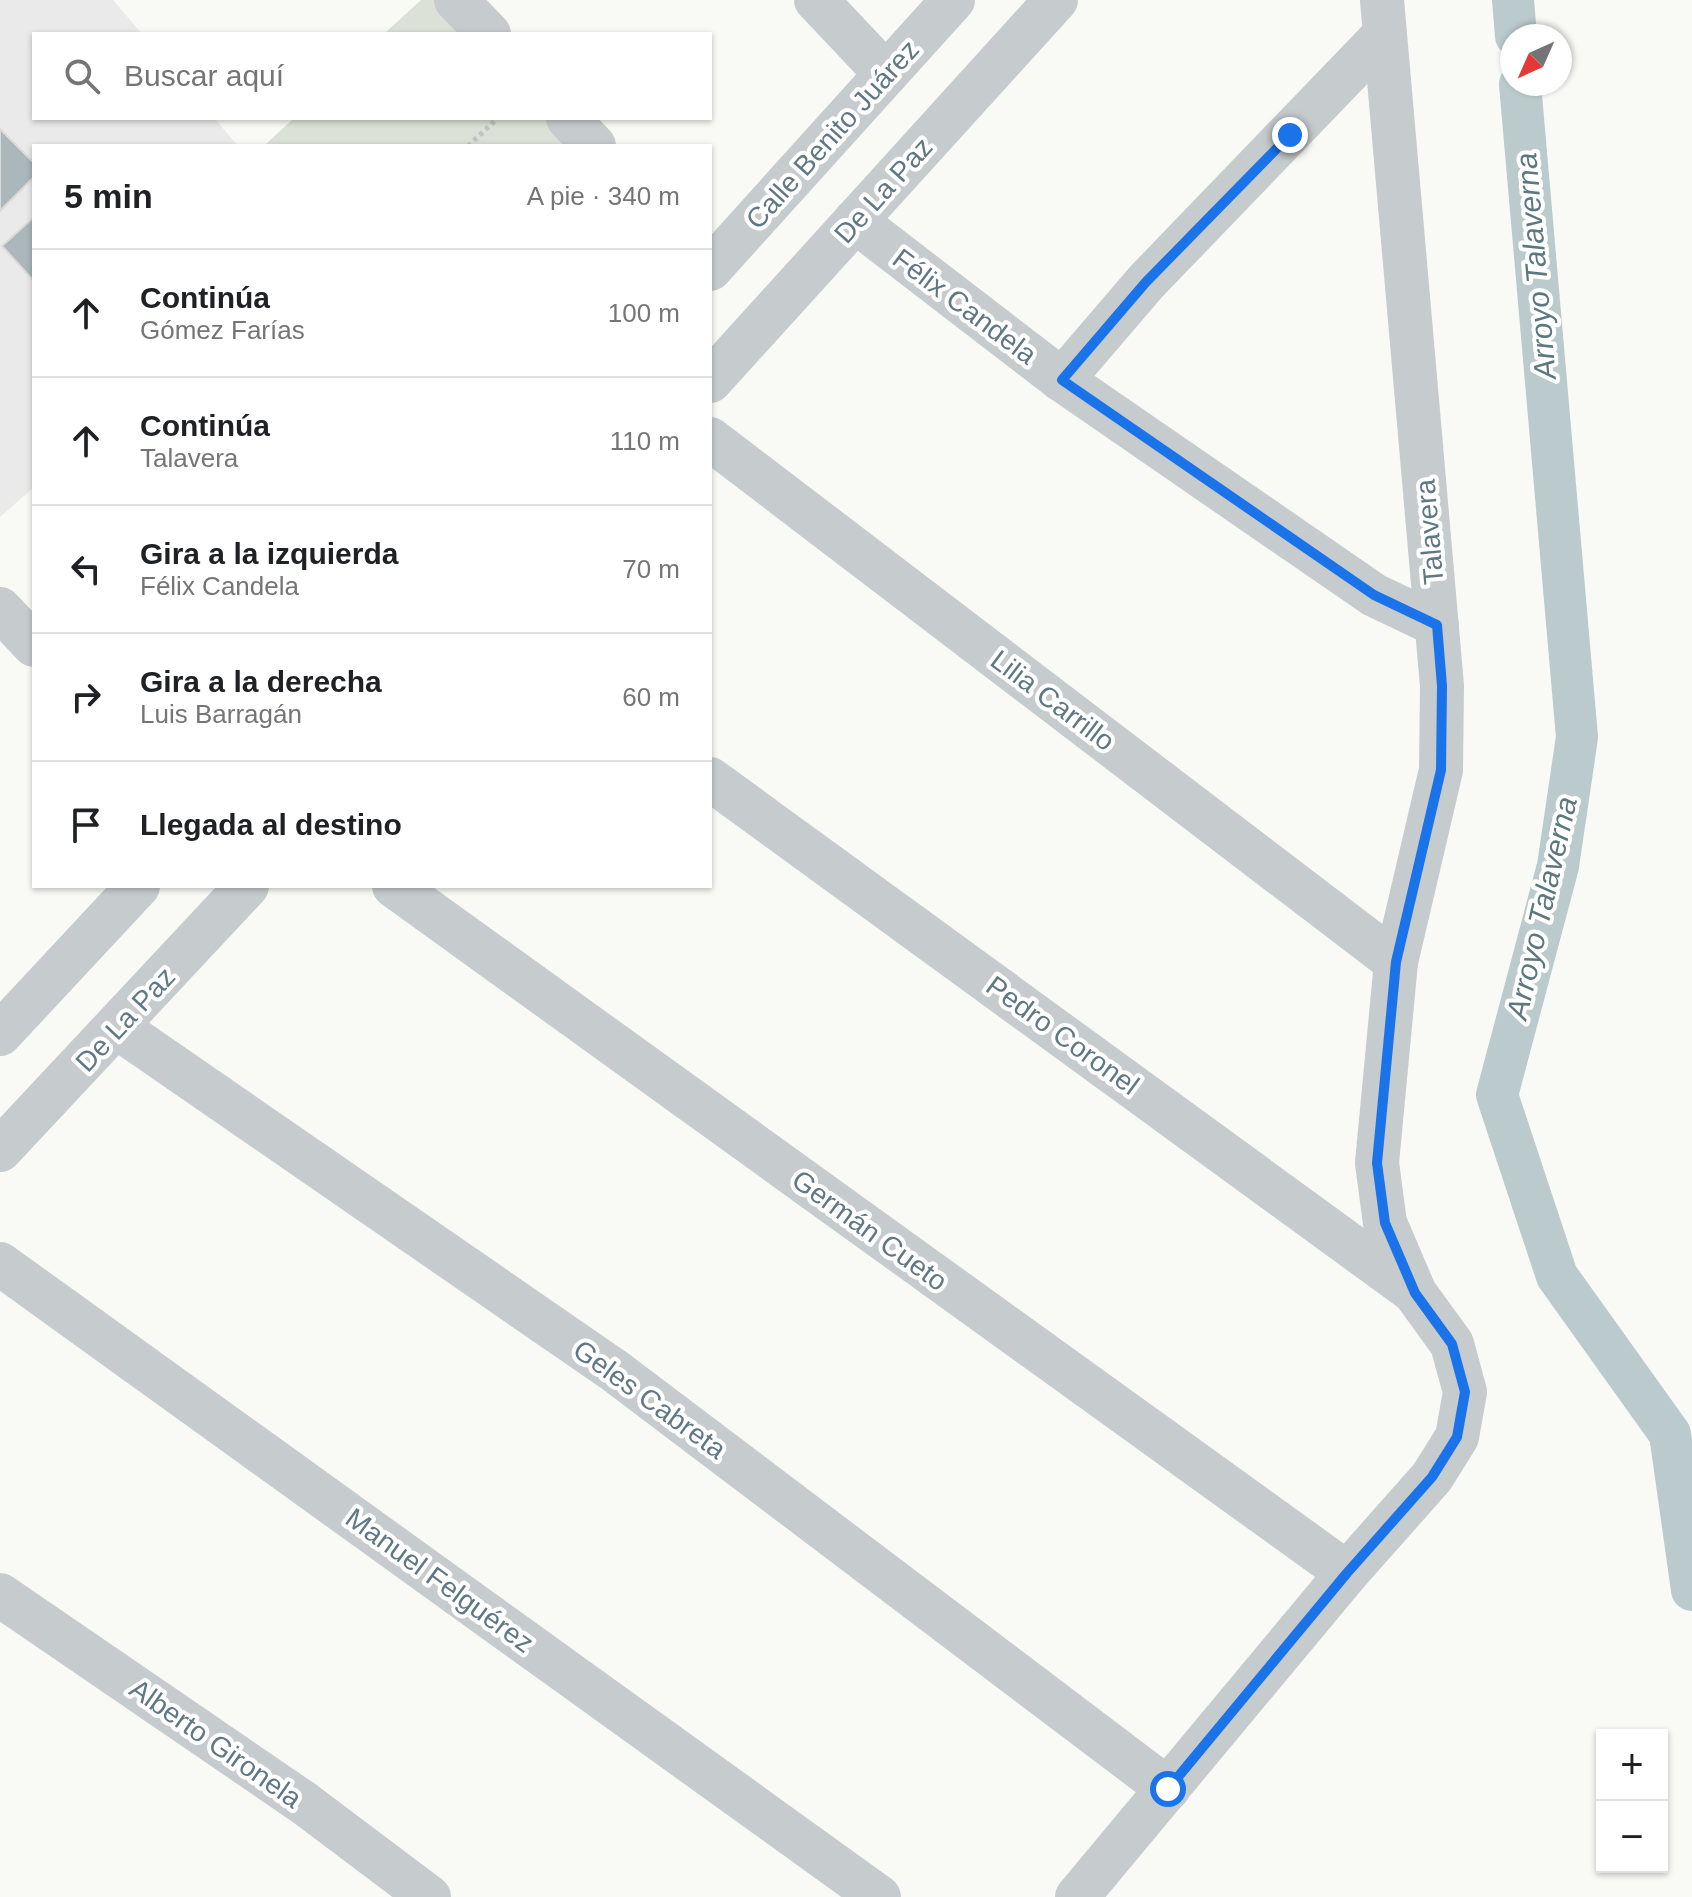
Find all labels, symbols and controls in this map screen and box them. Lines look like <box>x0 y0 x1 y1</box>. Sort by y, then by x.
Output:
north arrow <box>1500 24 1572 96</box>
search box <box>32 32 712 120</box>
street label: Calle Benito Juárez <box>740 34 925 235</box>
icon: search <box>60 54 104 98</box>
text: Buscar aquí <box>124 59 284 92</box>
route end <box>1272 117 1308 153</box>
street label: De La Paz <box>828 131 939 249</box>
water label: Arroyo Talaverna <box>1509 151 1562 383</box>
text: 5 min <box>64 177 153 215</box>
text: A pie · 340 m <box>527 181 680 211</box>
street label: Félix Candela <box>887 243 1043 371</box>
text: Continúa <box>140 281 270 314</box>
icon: ahead <box>64 291 108 335</box>
text: 100 m <box>608 298 680 328</box>
text: Gómez Farías <box>140 315 305 345</box>
text: Continúa <box>140 409 270 442</box>
icon: ahead <box>64 419 108 463</box>
text: 110 m <box>610 426 680 456</box>
text: Talavera <box>140 443 238 473</box>
street label: Talavera <box>1409 477 1450 586</box>
text: Gira a la izquierda <box>140 537 398 570</box>
icon: left <box>64 547 108 591</box>
text: 70 m <box>622 554 680 584</box>
text: Félix Candela <box>140 571 299 601</box>
street label: Lilia Carrillo <box>985 644 1120 757</box>
text: Gira a la derecha <box>140 665 382 698</box>
icon: right <box>64 675 108 719</box>
text: 60 m <box>622 682 680 712</box>
text: Luis Barragán <box>140 699 302 729</box>
water label: Arroyo Talaverna <box>1499 793 1583 1024</box>
icon: arrive <box>64 803 108 847</box>
text: Llegada al destino <box>140 808 402 841</box>
street label: De La Paz <box>69 961 181 1078</box>
street label: Pedro Coronel <box>981 970 1145 1101</box>
street label: Germán Cueto <box>786 1164 953 1297</box>
street label: Geles Cabreta <box>568 1334 732 1465</box>
street label: Manuel Felguérez <box>340 1502 539 1659</box>
street label: Alberto Gironela <box>124 1673 308 1814</box>
map controls <box>1596 1729 1668 1873</box>
button: + <box>1596 1729 1668 1801</box>
route start <box>1150 1771 1186 1807</box>
button: − <box>1596 1801 1668 1873</box>

